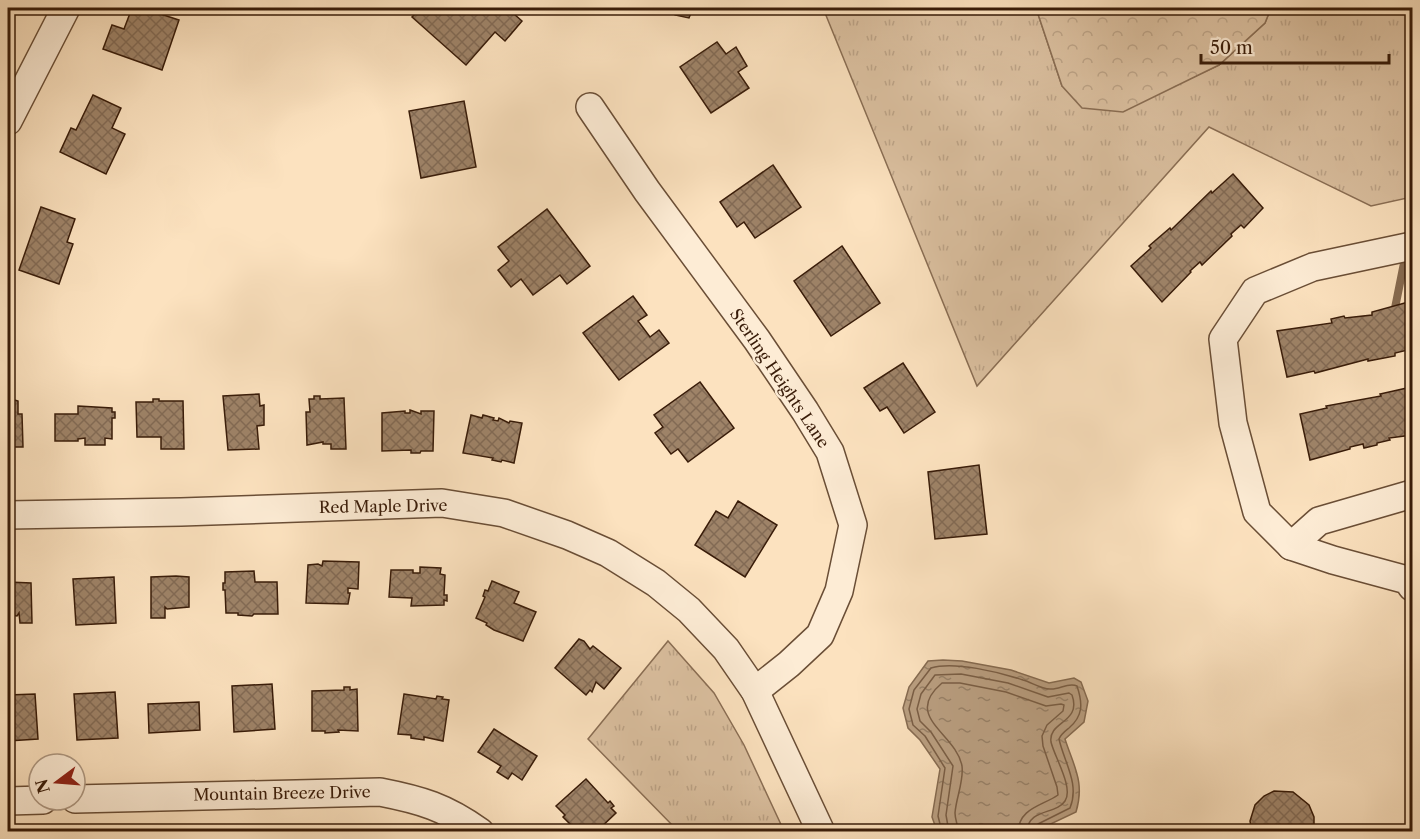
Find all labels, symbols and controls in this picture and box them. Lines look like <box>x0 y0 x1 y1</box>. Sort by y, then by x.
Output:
scale bar <box>1201 27 1388 65</box>
text: 50 m <box>1210 37 1253 59</box>
street label: Sterling Heights Lane <box>726 305 834 451</box>
street label: Red Maple Drive <box>319 495 447 517</box>
north arrow <box>27 752 87 812</box>
text: N <box>31 777 54 796</box>
street label: Mountain Breeze Drive <box>193 781 371 805</box>

